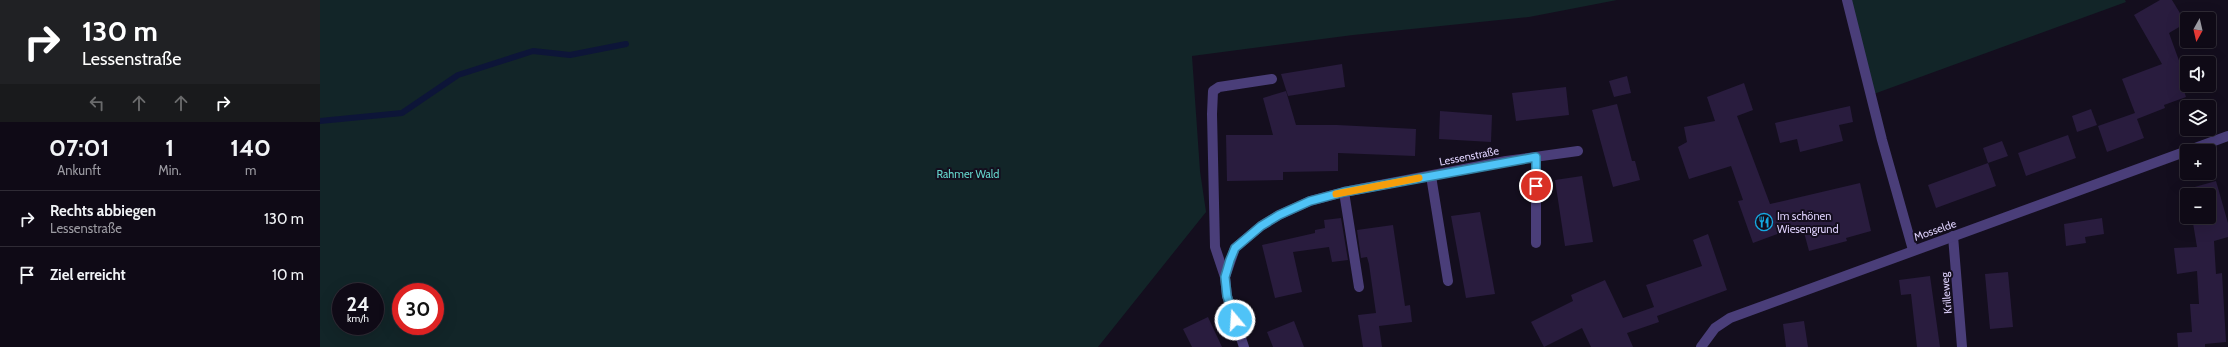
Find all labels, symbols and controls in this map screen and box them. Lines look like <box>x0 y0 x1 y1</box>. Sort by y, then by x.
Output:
north arrow <box>2180 12 2216 48</box>
map controls <box>2180 12 2216 224</box>
text: 130 m <box>82 14 158 48</box>
icon: right <box>16 16 68 68</box>
text: Lessenstraße <box>82 48 181 70</box>
button: sound <box>2180 56 2216 92</box>
icon: left <box>86 92 108 114</box>
icon: ahead <box>128 92 150 114</box>
icon: ahead <box>170 92 192 114</box>
icon: right <box>212 92 234 114</box>
button: layers <box>2180 100 2216 136</box>
text: 07:01 <box>49 133 109 162</box>
text: 1 <box>165 133 174 162</box>
text: 140 <box>230 133 271 162</box>
street label: Lessenstraße <box>1438 143 1501 169</box>
button: + <box>2180 144 2216 180</box>
text: Ankunft <box>57 162 101 178</box>
text: Min. <box>158 162 181 178</box>
text: m <box>245 162 256 178</box>
park label: Rahmer Wald <box>937 167 999 181</box>
pin <box>1519 169 1553 203</box>
icon: arrive <box>1525 175 1547 197</box>
button: − <box>2180 188 2216 224</box>
text: Rechts abbiegen <box>50 202 156 220</box>
icon: right <box>16 208 38 230</box>
place label: Im schönen Wiesengrund <box>1777 209 1839 236</box>
text: 130 m <box>264 210 304 228</box>
restaurant icon: Im schönen Wiesengrund <box>1754 212 1774 232</box>
street label: Mosselde <box>1912 216 1958 244</box>
text: Lessenstraße <box>50 220 122 236</box>
icon: arrive <box>16 264 38 286</box>
text: Ziel erreicht <box>50 266 126 284</box>
text: 10 m <box>272 266 304 284</box>
street label: Krilleweg <box>1937 271 1955 314</box>
speed limit sign: 30 <box>392 283 444 335</box>
text: 24 <box>347 292 370 316</box>
position arrow <box>1214 299 1256 341</box>
text: km/h <box>347 312 369 325</box>

